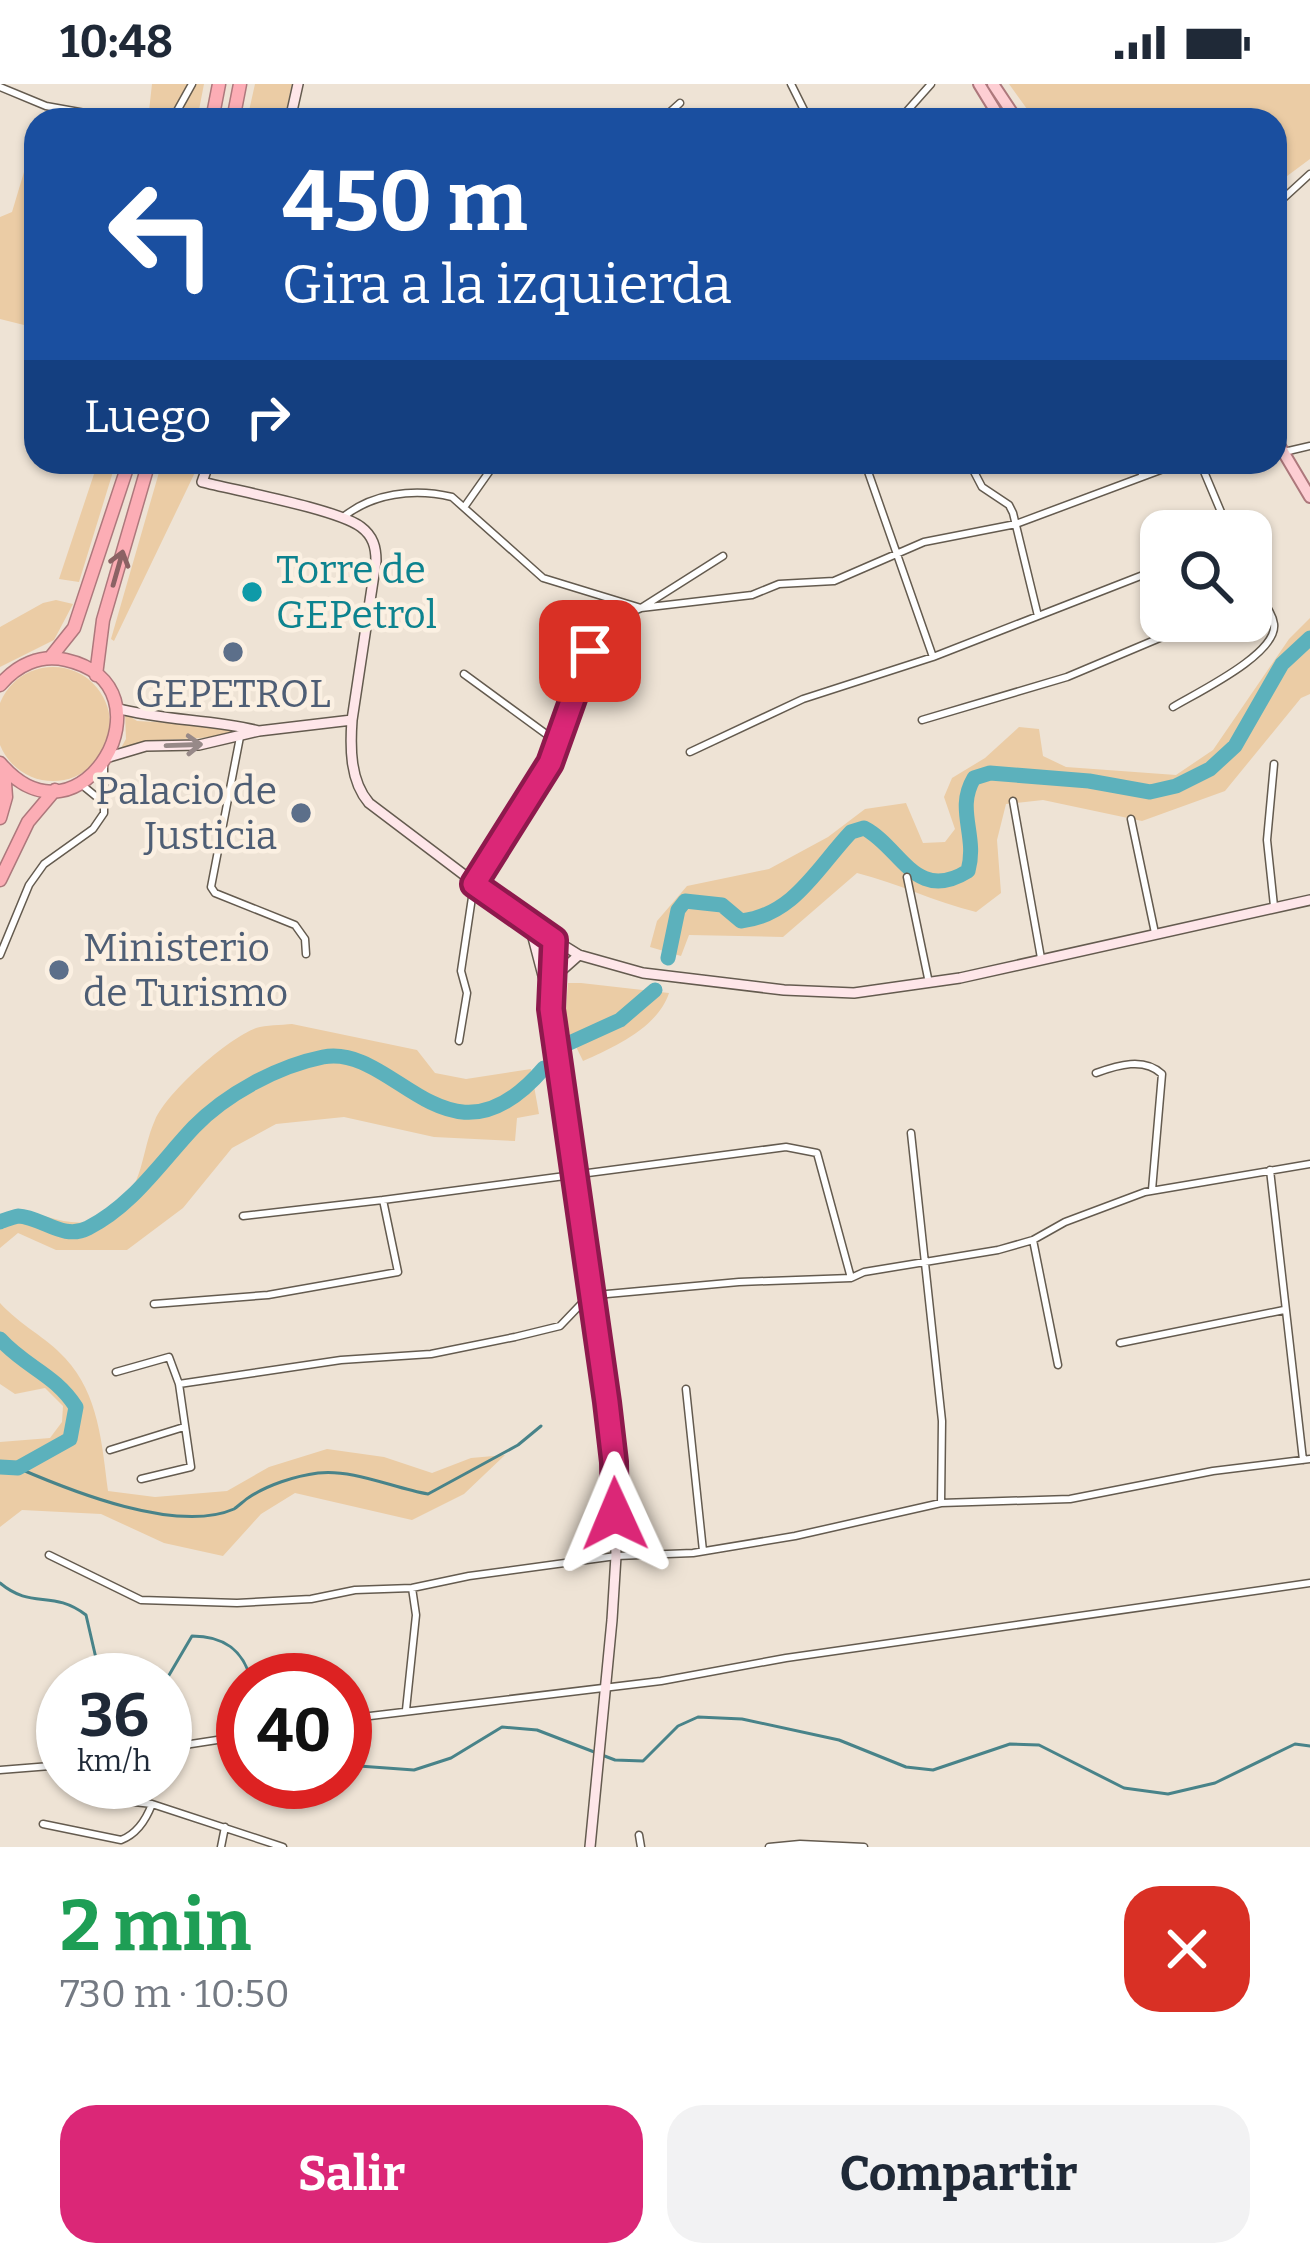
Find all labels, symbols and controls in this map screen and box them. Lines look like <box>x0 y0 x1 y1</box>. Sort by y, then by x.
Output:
text: 10:48 <box>60 15 173 69</box>
text: 450 m <box>282 151 528 252</box>
icon: left <box>84 156 240 312</box>
text: Gira a la izquierda <box>282 253 732 317</box>
icon: right <box>235 384 301 450</box>
text: Luego <box>84 390 211 444</box>
map controls <box>1140 510 1272 642</box>
button: search <box>1140 510 1272 642</box>
place label: Torre de GEPetrol <box>276 547 437 638</box>
one-way arrow <box>108 549 130 587</box>
marker: Torre de GEPetrol <box>239 579 265 605</box>
pin <box>539 600 641 702</box>
icon: arrive <box>557 618 623 684</box>
marker: GEPETROL <box>220 639 246 665</box>
place label: GEPETROL <box>135 671 331 717</box>
one-way arrow <box>164 733 203 756</box>
place label: Palacio de Justicia <box>96 768 277 859</box>
marker: Palacio de Justicia <box>288 800 314 826</box>
place label: Ministerio de Turismo <box>83 925 288 1016</box>
marker: Ministerio de Turismo <box>46 957 72 983</box>
position arrow <box>552 1451 678 1577</box>
speed limit sign: 40 <box>216 1653 372 1809</box>
text: 36 <box>79 1680 149 1752</box>
text: km/h <box>77 1743 151 1779</box>
text: 2 min <box>60 1883 251 1969</box>
button: close <box>1124 1886 1250 2012</box>
text: 730 m · 10:50 <box>60 1971 290 2017</box>
button: Salir <box>60 2105 643 2243</box>
button: Compartir <box>667 2105 1250 2243</box>

